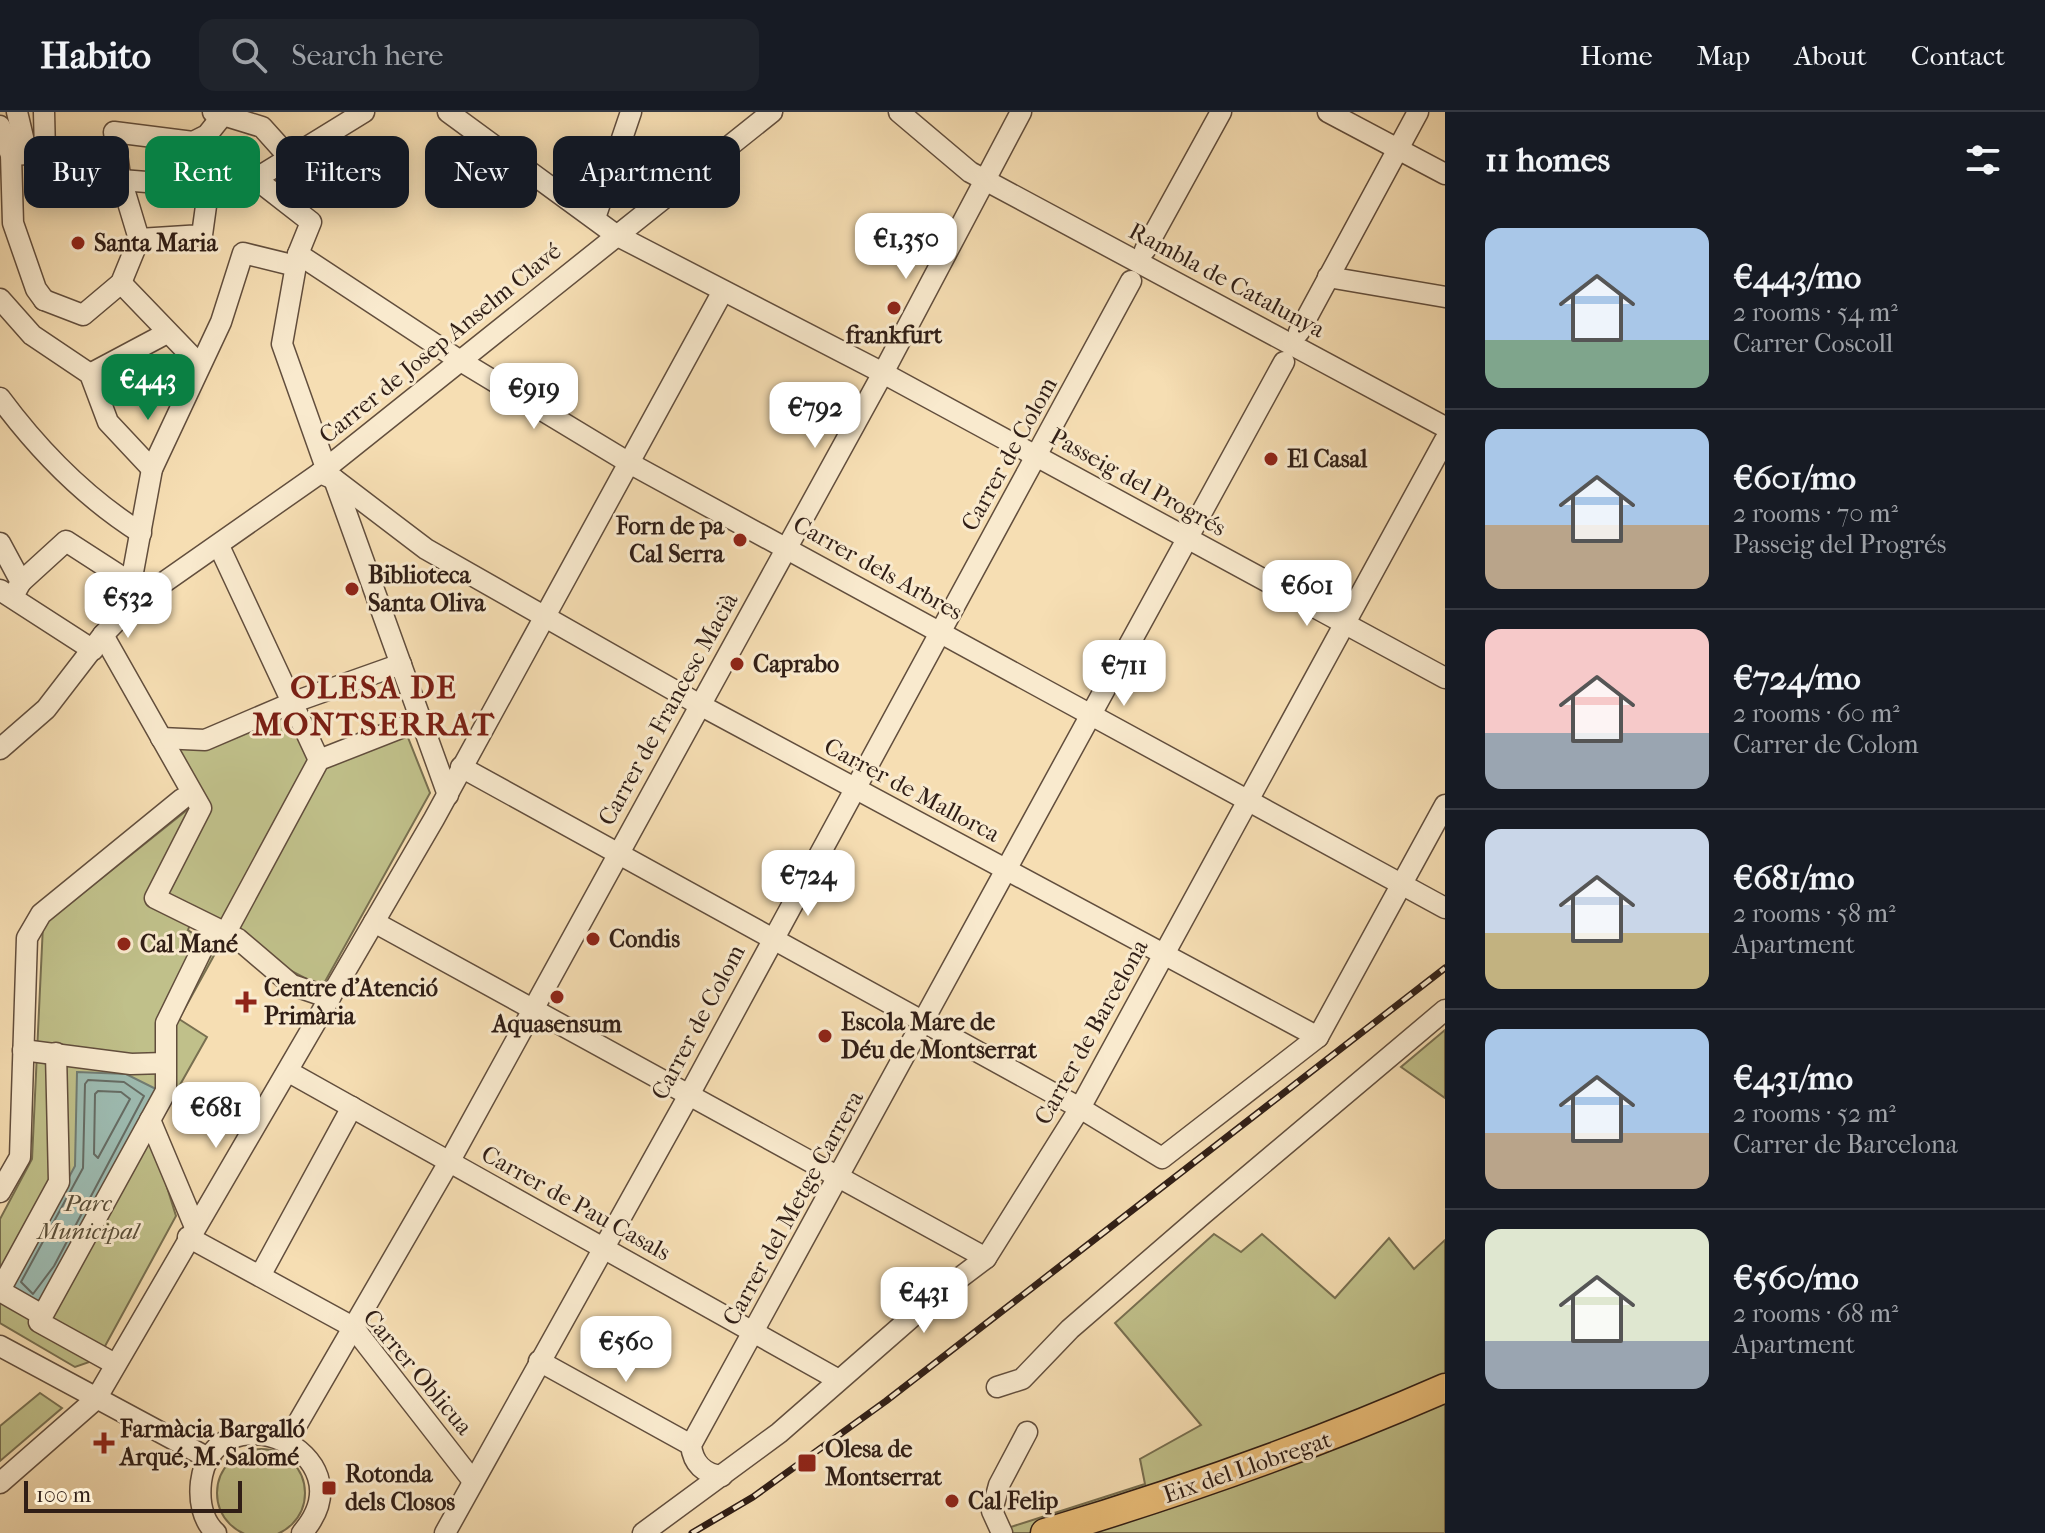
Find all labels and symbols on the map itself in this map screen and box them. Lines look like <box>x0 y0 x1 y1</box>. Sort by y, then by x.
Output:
pin: €1,350 <box>841 213 971 281</box>
street label: Rambla de Catalunya <box>1124 217 1331 344</box>
place label: Santa Maria <box>94 229 218 257</box>
marker: Santa Maria <box>69 234 87 252</box>
street label: Carrer de Josep Anselm Clavé <box>313 237 567 449</box>
marker: frankfurt <box>885 299 903 317</box>
place label: frankfurt <box>845 321 943 349</box>
pin: €443 <box>101 354 195 422</box>
pin: €919 <box>487 363 581 431</box>
street label: Carrer de Colom <box>955 372 1063 536</box>
pin: €792 <box>768 382 862 450</box>
street label: Passeig del Progrés <box>1045 422 1231 542</box>
place label: El Casal <box>1287 445 1368 473</box>
marker: El Casal <box>1262 450 1280 468</box>
street label: Carrer dels Arbres <box>788 510 968 626</box>
place label: Forn de pa Cal Serra <box>615 512 725 568</box>
marker: Forn de pa Cal Serra <box>731 531 749 549</box>
pin: €601 <box>1260 560 1354 628</box>
place label: Biblioteca Santa Oliva <box>368 561 486 617</box>
pin: €532 <box>81 572 175 640</box>
marker: Biblioteca Santa Oliva <box>343 580 361 598</box>
street label: Carrer de Francesc Macià <box>592 587 744 830</box>
pin: €711 <box>1077 640 1171 708</box>
place label: Caprabo <box>753 650 839 678</box>
marker: Caprabo <box>728 655 746 673</box>
district label: OLESA DE MONTSERRAT <box>252 669 496 743</box>
street label: Carrer de Mallorca <box>819 732 1005 849</box>
pin: €724 <box>761 850 855 918</box>
place label: Condis <box>609 925 680 953</box>
place label: Cal Mané <box>140 930 238 958</box>
marker: Condis <box>584 930 602 948</box>
street label: Carrer de Barcelona <box>1028 934 1154 1130</box>
marker: Cal Mané <box>115 935 133 953</box>
street label: Carrer de Colom <box>645 940 751 1104</box>
place label: Centre d'Atenció Primària <box>264 974 438 1030</box>
marker: Aquasensum <box>548 988 566 1006</box>
marker: Centre d'Atenció Primària <box>235 991 257 1013</box>
place label: Escola Mare de Déu de Montserrat <box>841 1008 1037 1064</box>
place label: Aquasensum <box>490 1010 623 1038</box>
marker: Escola Mare de Déu de Montserrat <box>816 1027 834 1045</box>
pin: €681 <box>169 1082 263 1150</box>
street label: Carrer del Metge Carrera <box>717 1085 870 1330</box>
street label: Carrer de Pau Casals <box>477 1139 675 1267</box>
park label: Parc Municipal <box>35 1189 142 1245</box>
pin: €431 <box>877 1267 971 1335</box>
street label: Carrer Oblicua <box>357 1304 479 1441</box>
pin: €560 <box>579 1316 673 1384</box>
place label: Farmàcia Bargalló Arqué, M. Salomé <box>118 1415 305 1471</box>
street label: Eix del Llobregat <box>1159 1425 1335 1509</box>
marker: Farmàcia Bargalló Arqué, M. Salomé <box>95 1434 113 1452</box>
place label: Olesa de Montserrat <box>825 1435 942 1491</box>
marker: Olesa de Montserrat <box>796 1452 818 1474</box>
place label: Rotonda dels Closos <box>345 1460 455 1516</box>
scale bar <box>24 1477 242 1513</box>
marker: Rotonda dels Closos <box>320 1479 338 1497</box>
place label: Cal Felip <box>968 1487 1058 1515</box>
marker: Cal Felip <box>943 1492 961 1510</box>

